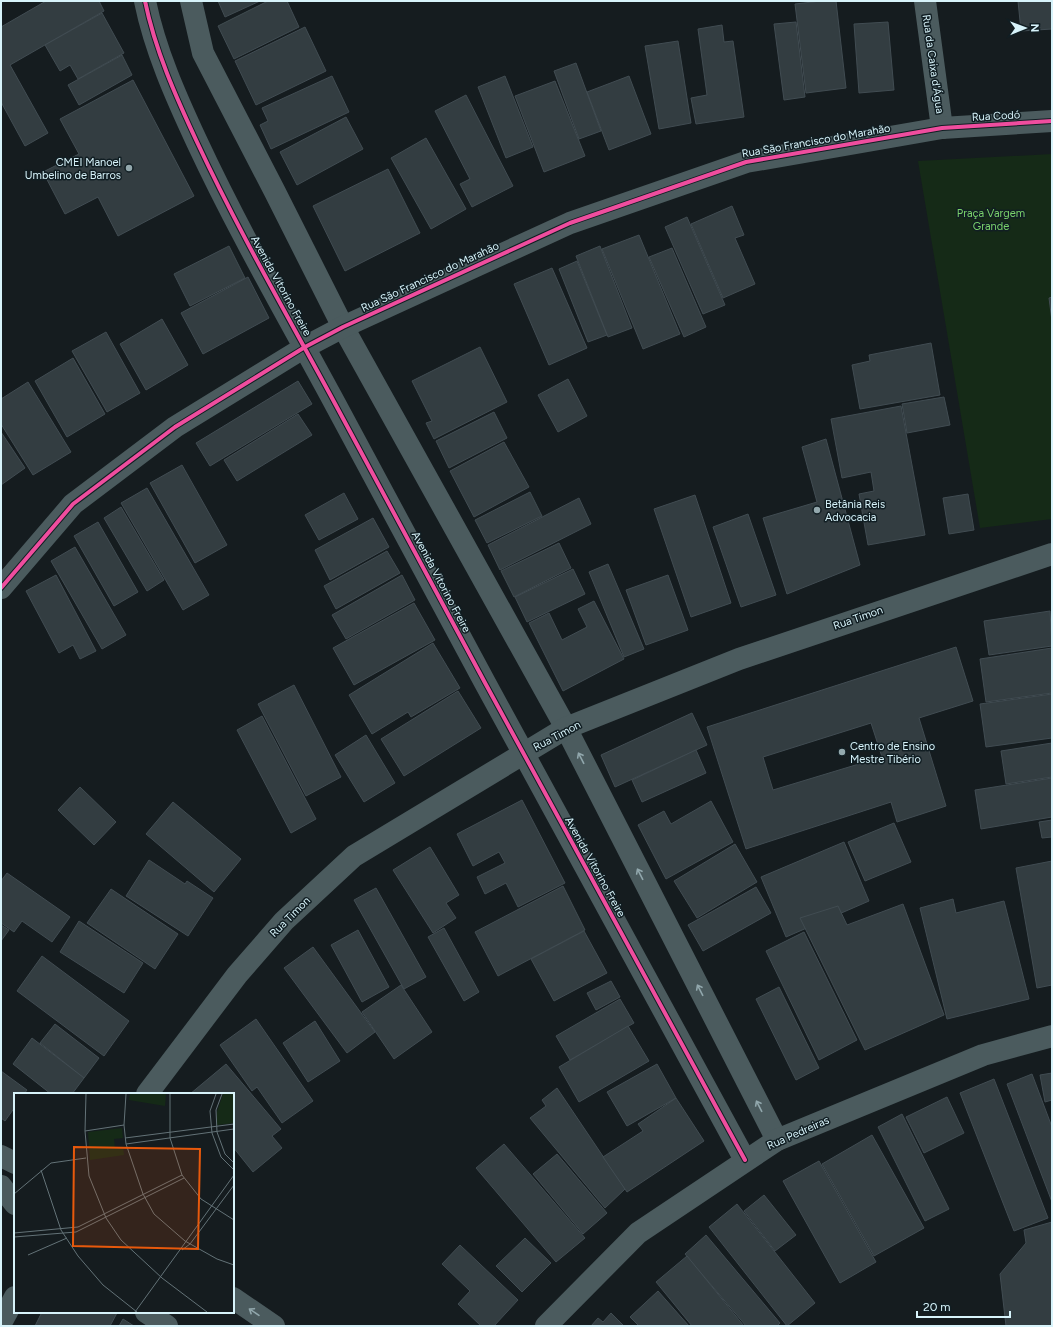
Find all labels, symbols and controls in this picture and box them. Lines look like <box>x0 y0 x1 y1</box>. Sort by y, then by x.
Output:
north arrow <box>1005 8 1045 48</box>
street label: Rua da Caixa d'Água <box>920 14 946 114</box>
text: N <box>1028 23 1041 32</box>
street label: Rua Codó <box>971 108 1021 124</box>
street label: Rua São Francisco do Marahão <box>741 122 891 160</box>
place label: CMEI Manoel Umbelino de Barros <box>25 156 121 182</box>
marker: CMEI Manoel Umbelino de Barros <box>124 163 134 173</box>
park label: Praça Vargem Grande <box>957 207 1025 233</box>
street label: Avenida Vitorino Freire <box>248 234 314 338</box>
street label: Rua São Francisco do Marahão <box>359 239 501 315</box>
place label: Betânia Reis Advocacia <box>825 498 885 524</box>
marker: Betânia Reis Advocacia <box>812 505 822 515</box>
street label: Avenida Vitorino Freire <box>409 529 473 635</box>
street label: Rua Timon <box>831 603 885 633</box>
street label: Rua Timon <box>531 718 583 754</box>
place label: Centro de Ensino Mestre Tibério <box>850 740 935 766</box>
marker: Centro de Ensino Mestre Tibério <box>837 747 847 757</box>
one-way arrow <box>577 753 584 765</box>
street label: Avenida Vitorino Freire <box>562 815 628 919</box>
one-way arrow <box>636 868 643 880</box>
street label: Rua Timon <box>267 894 313 940</box>
one-way arrow <box>695 984 703 996</box>
inset map <box>14 1093 234 1313</box>
one-way arrow <box>755 1100 762 1112</box>
street label: Rua Pedreiras <box>765 1113 831 1153</box>
scale bar <box>917 1293 1010 1319</box>
text: 20 m <box>923 1300 951 1314</box>
one-way arrow <box>248 1308 259 1316</box>

